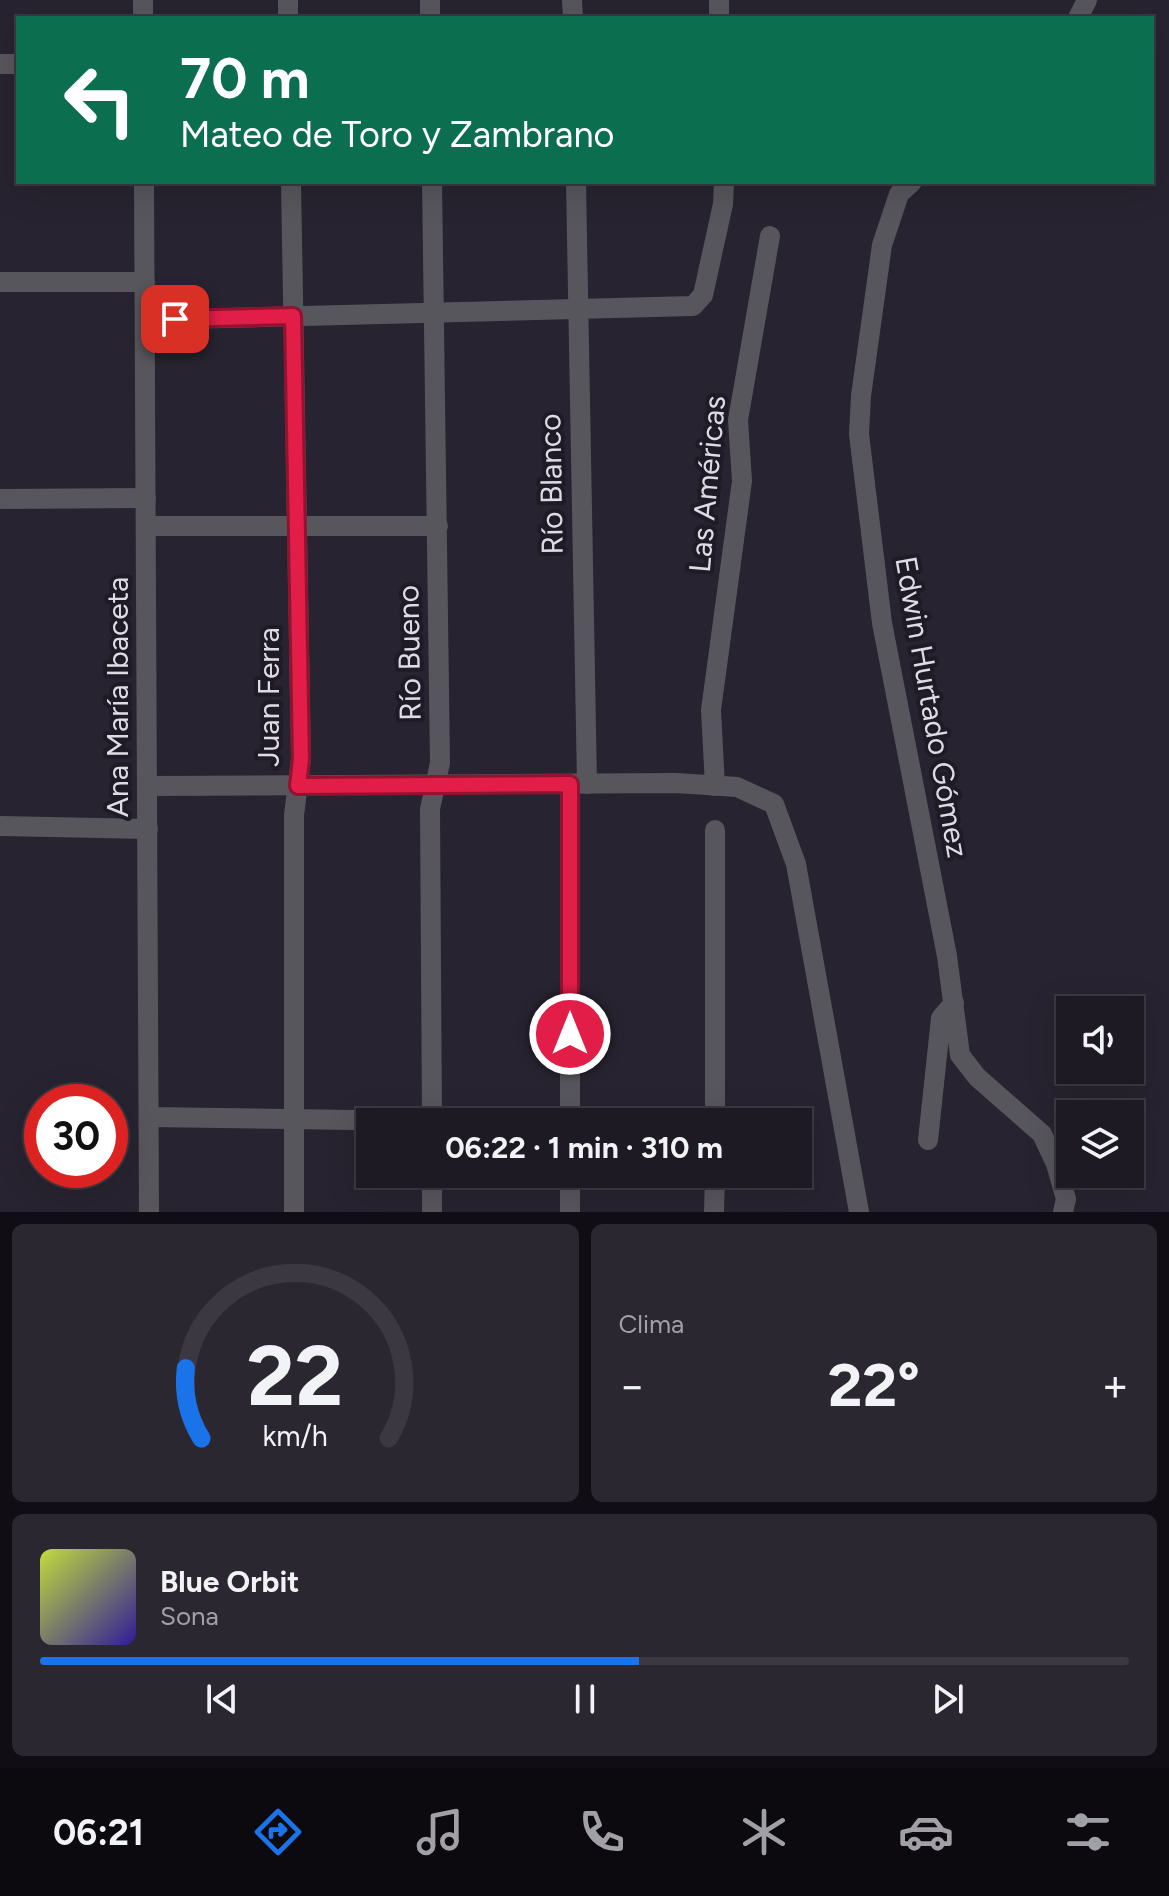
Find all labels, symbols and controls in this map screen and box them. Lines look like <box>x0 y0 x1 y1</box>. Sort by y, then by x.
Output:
text: 70 m <box>180 45 310 112</box>
icon: left <box>48 48 152 152</box>
text: Mateo de Toro y Zambrano <box>180 113 614 156</box>
pin <box>141 285 209 353</box>
icon: arrive <box>153 297 197 341</box>
street label: Las Américas <box>681 394 733 574</box>
street label: Río Blanco <box>531 413 571 555</box>
street label: Edwin Hurtado Gómez <box>887 554 977 860</box>
street label: Ana María Ibaceta <box>99 577 136 817</box>
street label: Río Bueno <box>389 585 429 721</box>
street label: Juan Ferra <box>250 627 287 767</box>
position arrow <box>528 992 612 1076</box>
map controls <box>1056 996 1144 1188</box>
button: sound <box>1056 996 1144 1084</box>
speed limit sign: 30 <box>24 1084 128 1188</box>
button: layers <box>1056 1100 1144 1188</box>
text: 06:22 · 1 min · 310 m <box>445 1129 723 1166</box>
text: Clima <box>619 1308 684 1340</box>
text: 22 <box>247 1326 343 1426</box>
text: 22° <box>828 1349 920 1421</box>
text: − <box>619 1359 646 1412</box>
text: + <box>1102 1359 1129 1412</box>
text: km/h <box>263 1419 328 1453</box>
text: Blue Orbit <box>160 1563 299 1600</box>
text: Sona <box>160 1600 219 1632</box>
icon: previous <box>200 1677 244 1721</box>
icon: pause <box>563 1677 607 1721</box>
icon: next <box>926 1677 970 1721</box>
icon: directions <box>250 1804 306 1860</box>
icon: music <box>412 1804 468 1860</box>
icon: phone <box>574 1804 630 1860</box>
icon: climate <box>736 1804 792 1860</box>
icon: car <box>898 1804 954 1860</box>
icon: filters <box>1060 1804 1116 1860</box>
text: 06:21 <box>53 1811 144 1854</box>

